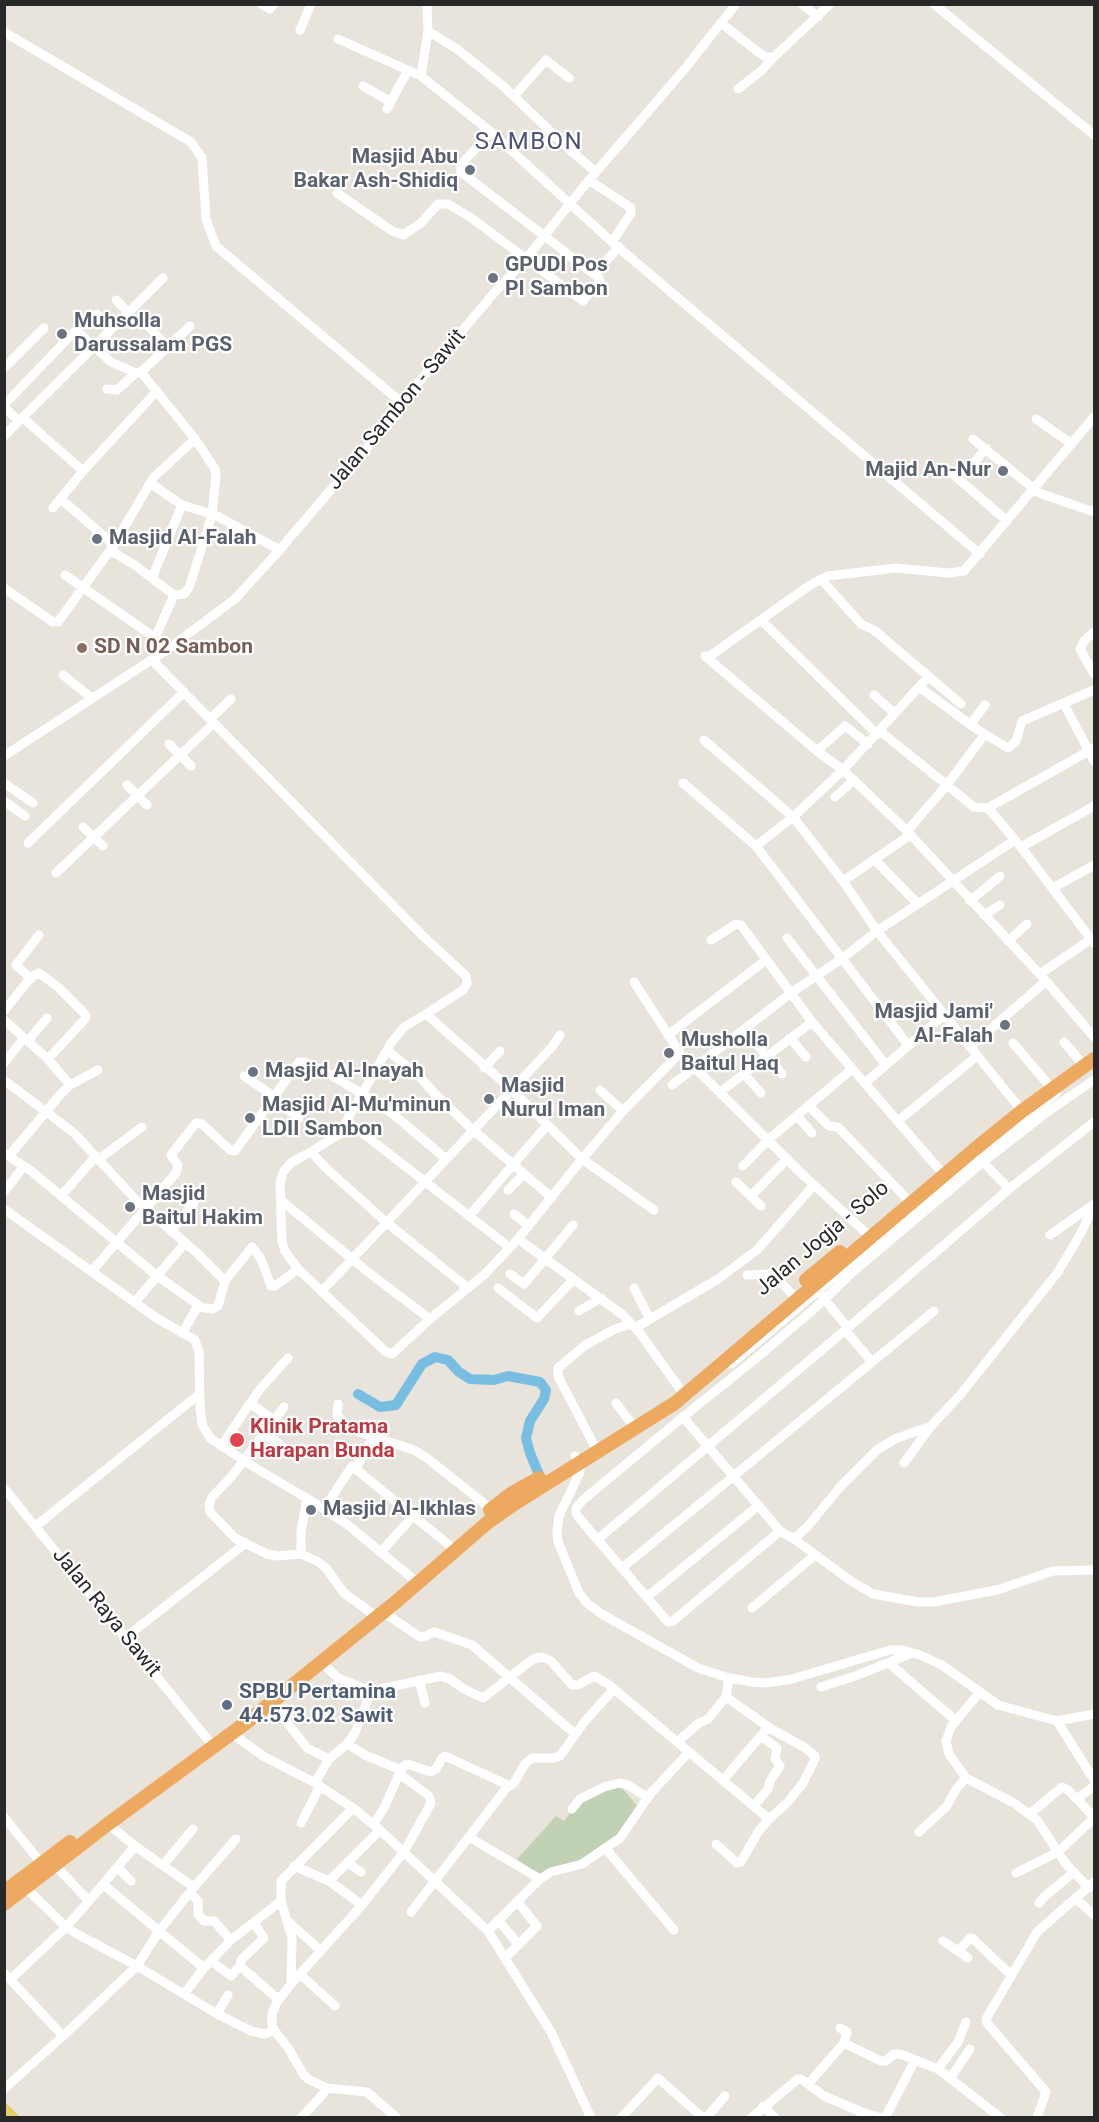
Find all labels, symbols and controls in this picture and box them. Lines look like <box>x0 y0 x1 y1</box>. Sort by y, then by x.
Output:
district label: SAMBON <box>475 129 583 157</box>
place label: Masjid Abu Bakar Ash-Shidiq <box>294 145 458 195</box>
marker: Masjid Abu Bakar Ash-Shidiq <box>463 163 477 177</box>
place label: GPUDI Pos PI Sambon <box>505 253 608 303</box>
marker: GPUDI Pos PI Sambon <box>486 271 500 285</box>
place label: Muhsolla Darussalam PGS <box>74 309 232 359</box>
street label: Jalan Sambon - Sawit <box>322 325 472 495</box>
marker: Muhsolla Darussalam PGS <box>55 327 69 341</box>
place label: Majid An-Nur <box>865 458 991 484</box>
marker: Majid An-Nur <box>996 464 1010 478</box>
place label: Masjid Al-Falah <box>109 526 256 552</box>
marker: Masjid Al-Falah <box>90 532 104 546</box>
place label: SD N 02 Sambon <box>94 635 253 661</box>
marker: SD N 02 Sambon <box>75 641 89 655</box>
place label: Masjid Jami' Al-Falah <box>874 1000 993 1050</box>
marker: Masjid Jami' Al-Falah <box>998 1018 1012 1032</box>
place label: Musholla Baitul Haq <box>681 1028 779 1078</box>
marker: Musholla Baitul Haq <box>662 1046 676 1060</box>
place label: Masjid Al-Inayah <box>265 1059 424 1085</box>
marker: Masjid Al-Inayah <box>246 1065 260 1079</box>
place label: Masjid Nurul Iman <box>501 1074 605 1124</box>
marker: Masjid Nurul Iman <box>482 1092 496 1106</box>
place label: Masjid Al-Mu'minun LDII Sambon <box>262 1093 451 1143</box>
marker: Masjid Al-Mu'minun LDII Sambon <box>243 1111 257 1125</box>
street label: Jalan Jogja - Solo <box>751 1176 895 1302</box>
place label: Masjid Baitul Hakim <box>142 1182 263 1232</box>
marker: Masjid Baitul Hakim <box>123 1200 137 1214</box>
place label: Klinik Pratama Harapan Bunda <box>250 1415 395 1465</box>
marker: Klinik Pratama Harapan Bunda <box>228 1431 246 1449</box>
place label: Masjid Al-Ikhlas <box>323 1497 476 1523</box>
marker: Masjid Al-Ikhlas <box>304 1503 318 1517</box>
street label: Jalan Raya Sawit <box>46 1543 166 1683</box>
place label: SPBU Pertamina 44.573.02 Sawit <box>239 1680 396 1730</box>
marker: SPBU Pertamina 44.573.02 Sawit <box>220 1698 234 1712</box>

